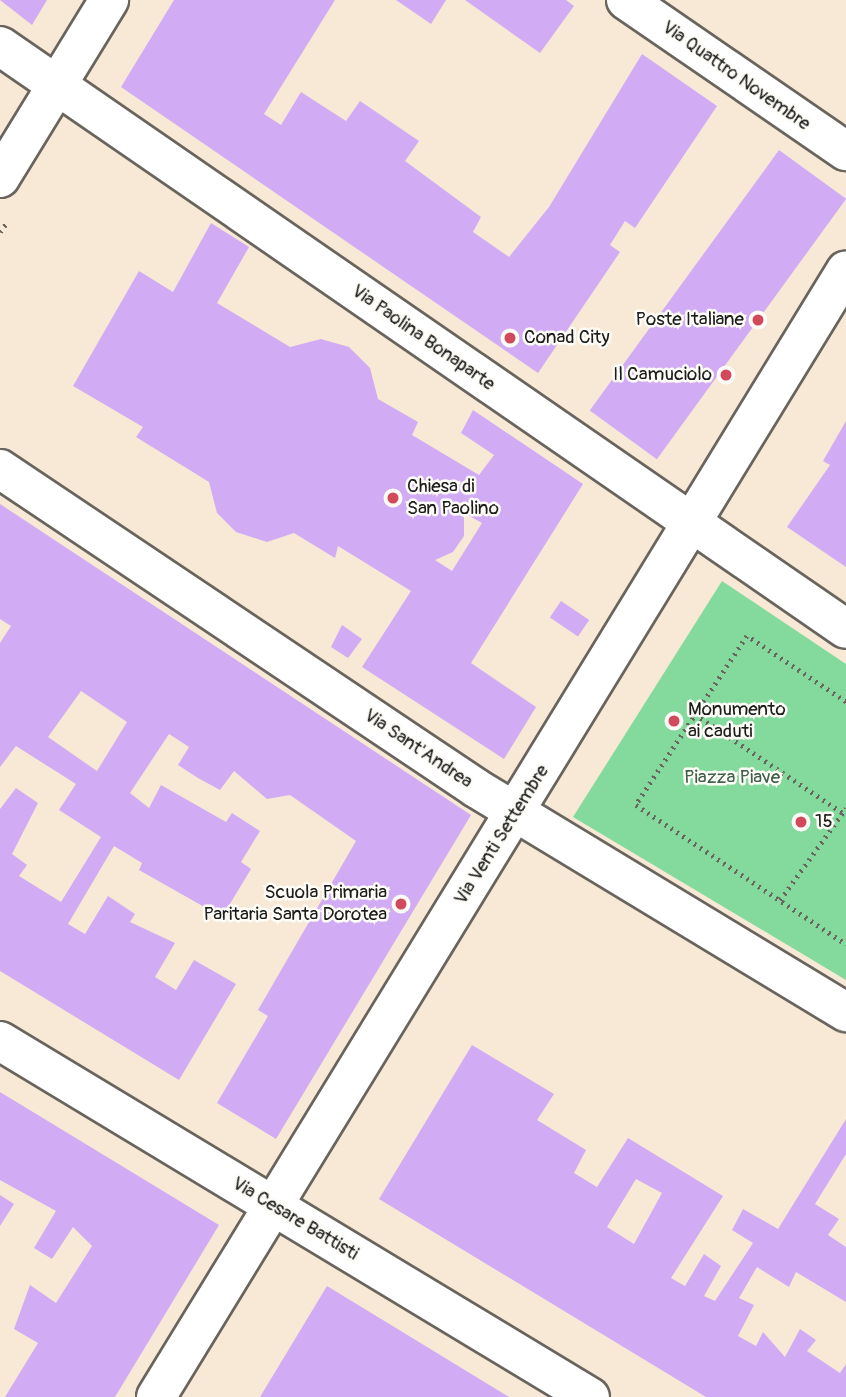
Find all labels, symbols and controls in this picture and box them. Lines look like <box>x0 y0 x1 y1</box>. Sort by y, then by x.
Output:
street label: Via Quattro Novembre <box>657 16 815 136</box>
street label: Via Paolina Bonaparte <box>347 280 499 396</box>
place label: Poste Italiane <box>636 309 744 331</box>
marker: Poste Italiane <box>750 312 766 328</box>
place label: Conad City <box>524 327 610 349</box>
marker: Conad City <box>502 330 518 346</box>
place label: Il Camuciolo <box>613 364 712 386</box>
marker: Il Camuciolo <box>718 367 734 383</box>
place label: Chiesa di San Paolino <box>407 476 499 520</box>
marker: Chiesa di San Paolino <box>385 490 401 506</box>
place label: Monumento ai caduti <box>688 699 786 743</box>
street label: Via Sant'Andrea <box>359 704 477 794</box>
marker: Monumento ai caduti <box>666 713 682 729</box>
street label: Via Venti Settembre <box>450 761 554 909</box>
park label: Piazza Piave <box>684 767 780 789</box>
place label: 15 <box>815 811 833 833</box>
marker: 15 <box>793 814 809 830</box>
place label: Scuola Primaria Paritaria Santa Dorotea <box>204 882 387 926</box>
marker: Scuola Primaria Paritaria Santa Dorotea <box>393 896 409 912</box>
street label: Via Cesare Battisti <box>228 1172 362 1266</box>

